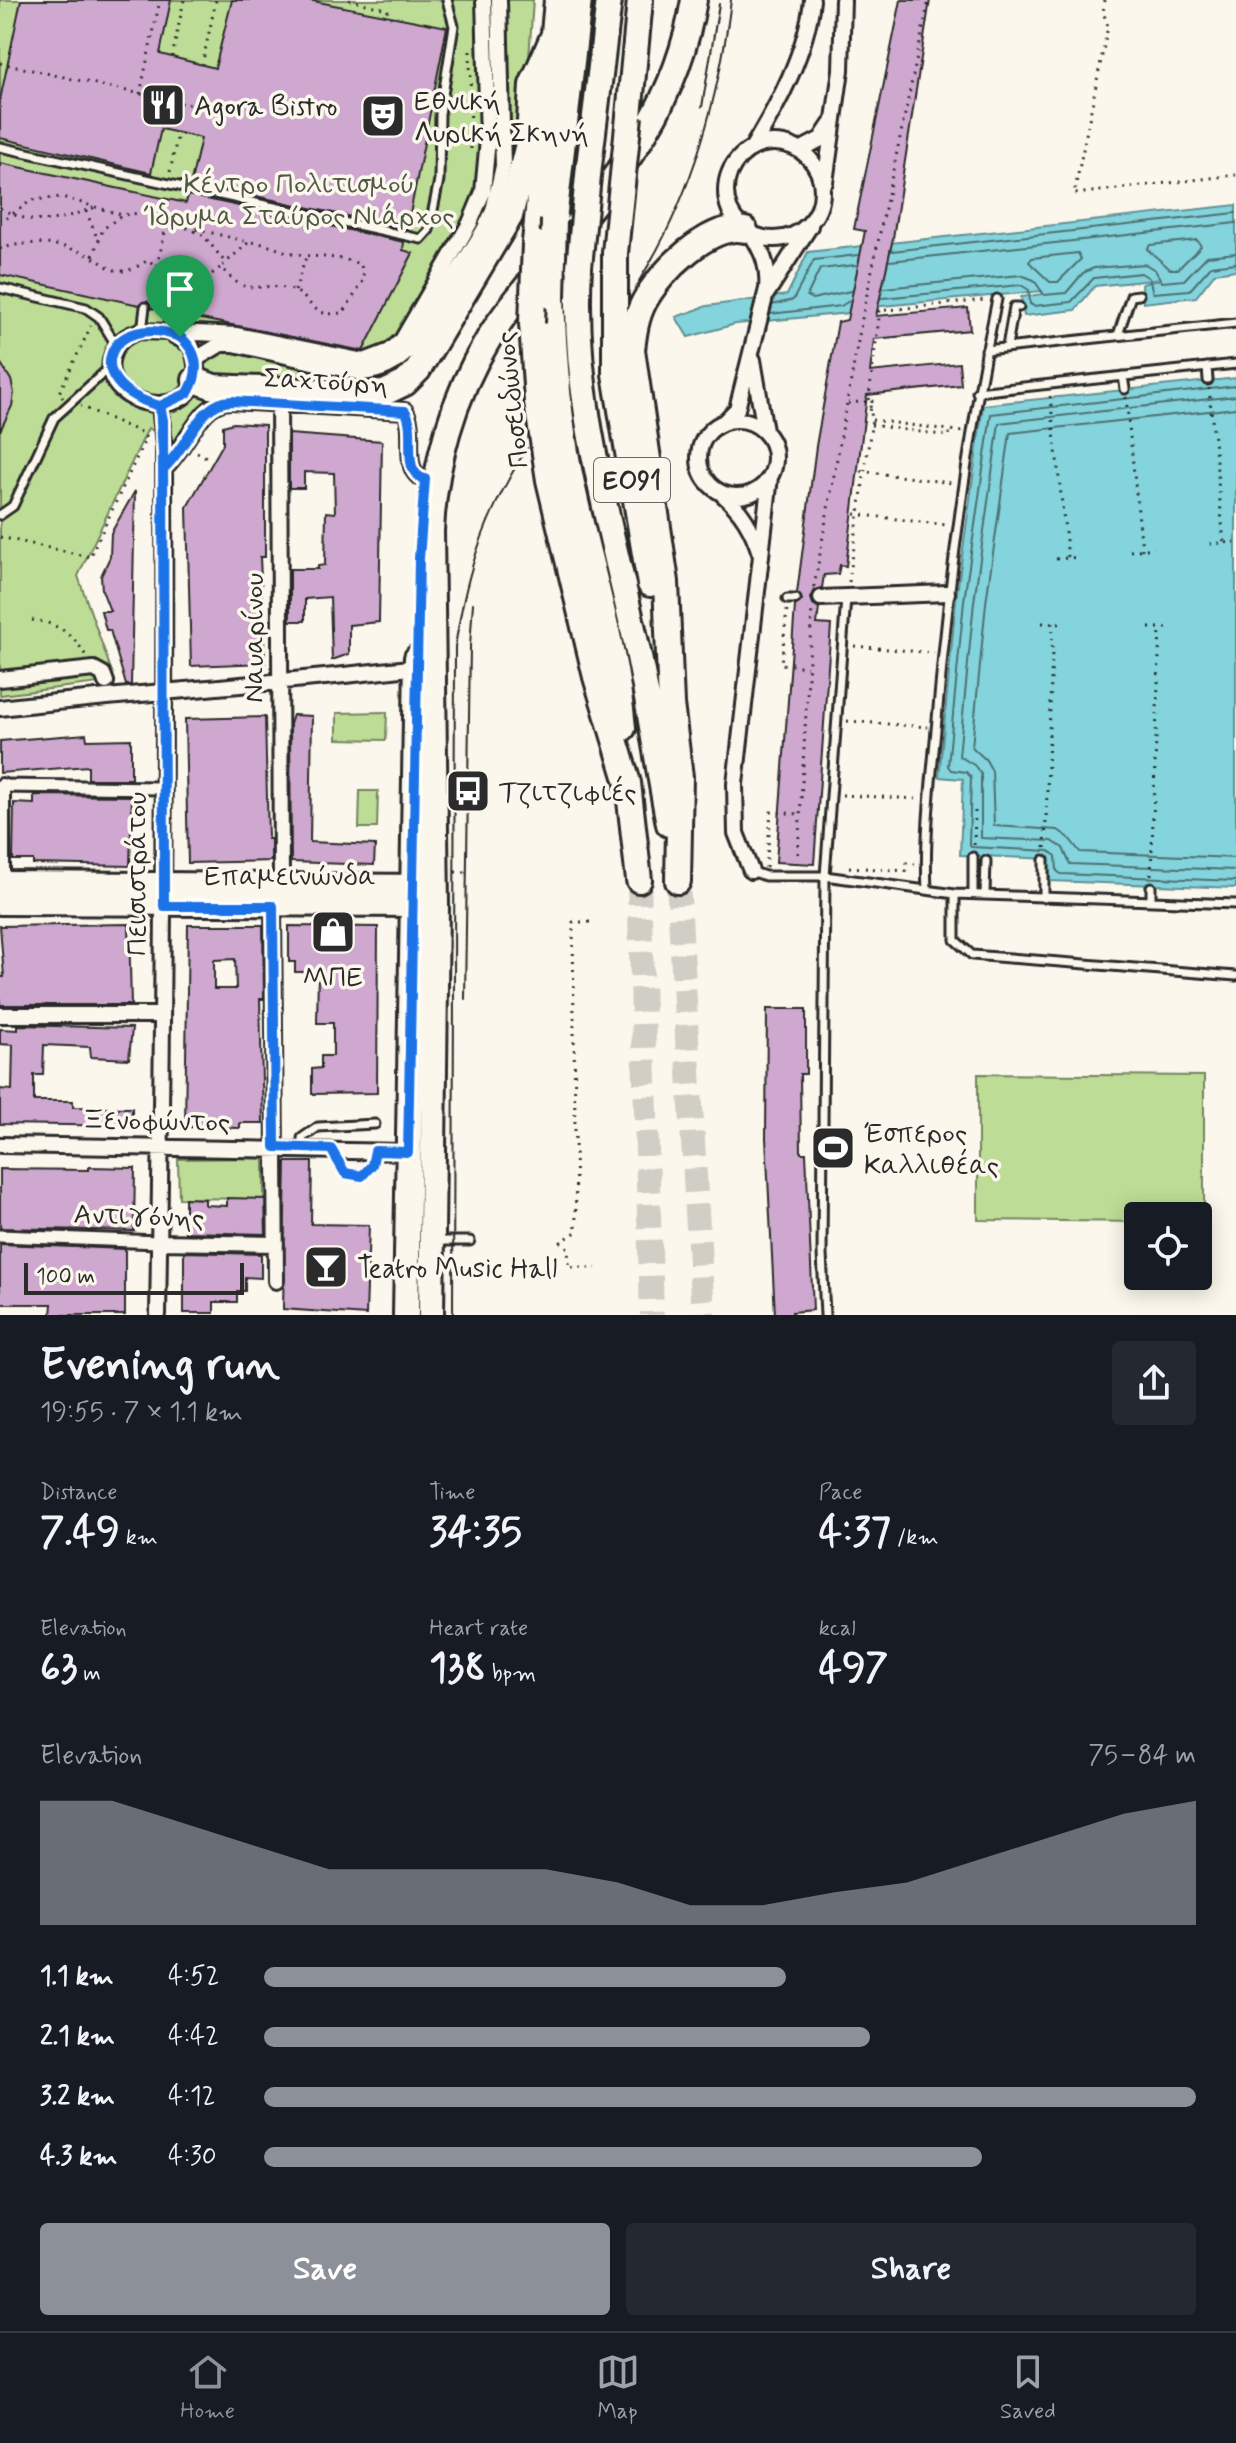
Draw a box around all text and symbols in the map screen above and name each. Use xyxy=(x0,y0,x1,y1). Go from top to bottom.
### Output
restaurant icon: Agora Bistro xyxy=(139,81,187,129)
place label: Εθνική Λυρική Σκηνή xyxy=(414,84,589,153)
place label: Agora Bistro xyxy=(194,89,338,126)
theatre icon: Εθνική Λυρική Σκηνή xyxy=(359,92,407,140)
park label: Κέντρο Πολιτισμού Ίδρυμα Σταύρος Νιάρχος xyxy=(143,167,455,236)
pin xyxy=(146,255,214,337)
icon: arrive xyxy=(158,267,202,311)
street label: Ποσειδώνος xyxy=(488,329,539,470)
street label: Σαχτούρη xyxy=(263,361,389,404)
road number: ΕΟ91 xyxy=(594,458,670,502)
street label: Ναυαρίνου xyxy=(237,573,274,703)
bus stop icon: Τζιτζιφιές xyxy=(444,767,492,815)
place label: Τζιτζιφιές xyxy=(499,775,636,812)
street label: Πεισιστράτου xyxy=(120,792,157,956)
street label: Επαμεινώνδα xyxy=(204,859,376,896)
shop icon: ΜΠΕ xyxy=(309,908,357,956)
place label: ΜΠΕ xyxy=(303,960,363,997)
street label: Ξενοφώντος xyxy=(81,1103,231,1142)
place label: Έσπερος Καλλιθέας xyxy=(864,1116,999,1185)
sports icon: Έσπερος Καλλιθέας xyxy=(809,1124,857,1172)
street label: Αντιγόνης xyxy=(73,1197,205,1238)
map controls xyxy=(1124,1202,1212,1290)
button: locate xyxy=(1124,1202,1212,1290)
bar icon: Teatro Music Hall xyxy=(302,1243,350,1291)
place label: Teatro Music Hall xyxy=(357,1251,557,1288)
scale bar xyxy=(24,1259,244,1295)
text: 100 m xyxy=(36,1263,95,1291)
text: Evening run xyxy=(40,1337,280,1395)
button: share xyxy=(1112,1341,1196,1425)
text: 19:55 · 7 × 1.1 km xyxy=(40,1396,243,1430)
text: Distance xyxy=(40,1479,117,1507)
text: Time xyxy=(429,1479,475,1507)
text: Pace xyxy=(819,1479,862,1507)
text: 7.49 xyxy=(40,1507,120,1559)
text: 34:35 xyxy=(429,1507,522,1559)
text: 4:37 xyxy=(819,1507,891,1559)
text: km xyxy=(120,1524,158,1552)
text: /km xyxy=(891,1524,938,1552)
text: Elevation xyxy=(40,1615,127,1643)
text: Heart rate xyxy=(429,1615,528,1643)
text: kcal xyxy=(819,1615,856,1643)
text: 63 xyxy=(40,1643,77,1695)
text: 138 xyxy=(429,1643,486,1695)
text: 497 xyxy=(819,1643,888,1695)
text: m xyxy=(77,1660,101,1688)
text: bpm xyxy=(486,1660,536,1688)
text: Elevation xyxy=(40,1739,142,1773)
text: 75–84 m xyxy=(1088,1739,1196,1773)
text: 1.1 km xyxy=(40,1960,114,1994)
text: 4:52 xyxy=(168,1960,219,1994)
text: 2.1 km xyxy=(40,2020,115,2054)
text: 4:42 xyxy=(168,2020,219,2054)
text: 3.2 km xyxy=(40,2080,115,2114)
text: 4:12 xyxy=(168,2080,215,2114)
text: 4.3 km xyxy=(40,2140,117,2174)
text: 4:30 xyxy=(168,2140,217,2174)
button: Save xyxy=(40,2223,610,2315)
button: Share xyxy=(626,2223,1196,2315)
tab: Home xyxy=(180,2350,235,2426)
tab: Map xyxy=(596,2350,640,2426)
tab: Saved xyxy=(1000,2350,1056,2426)

